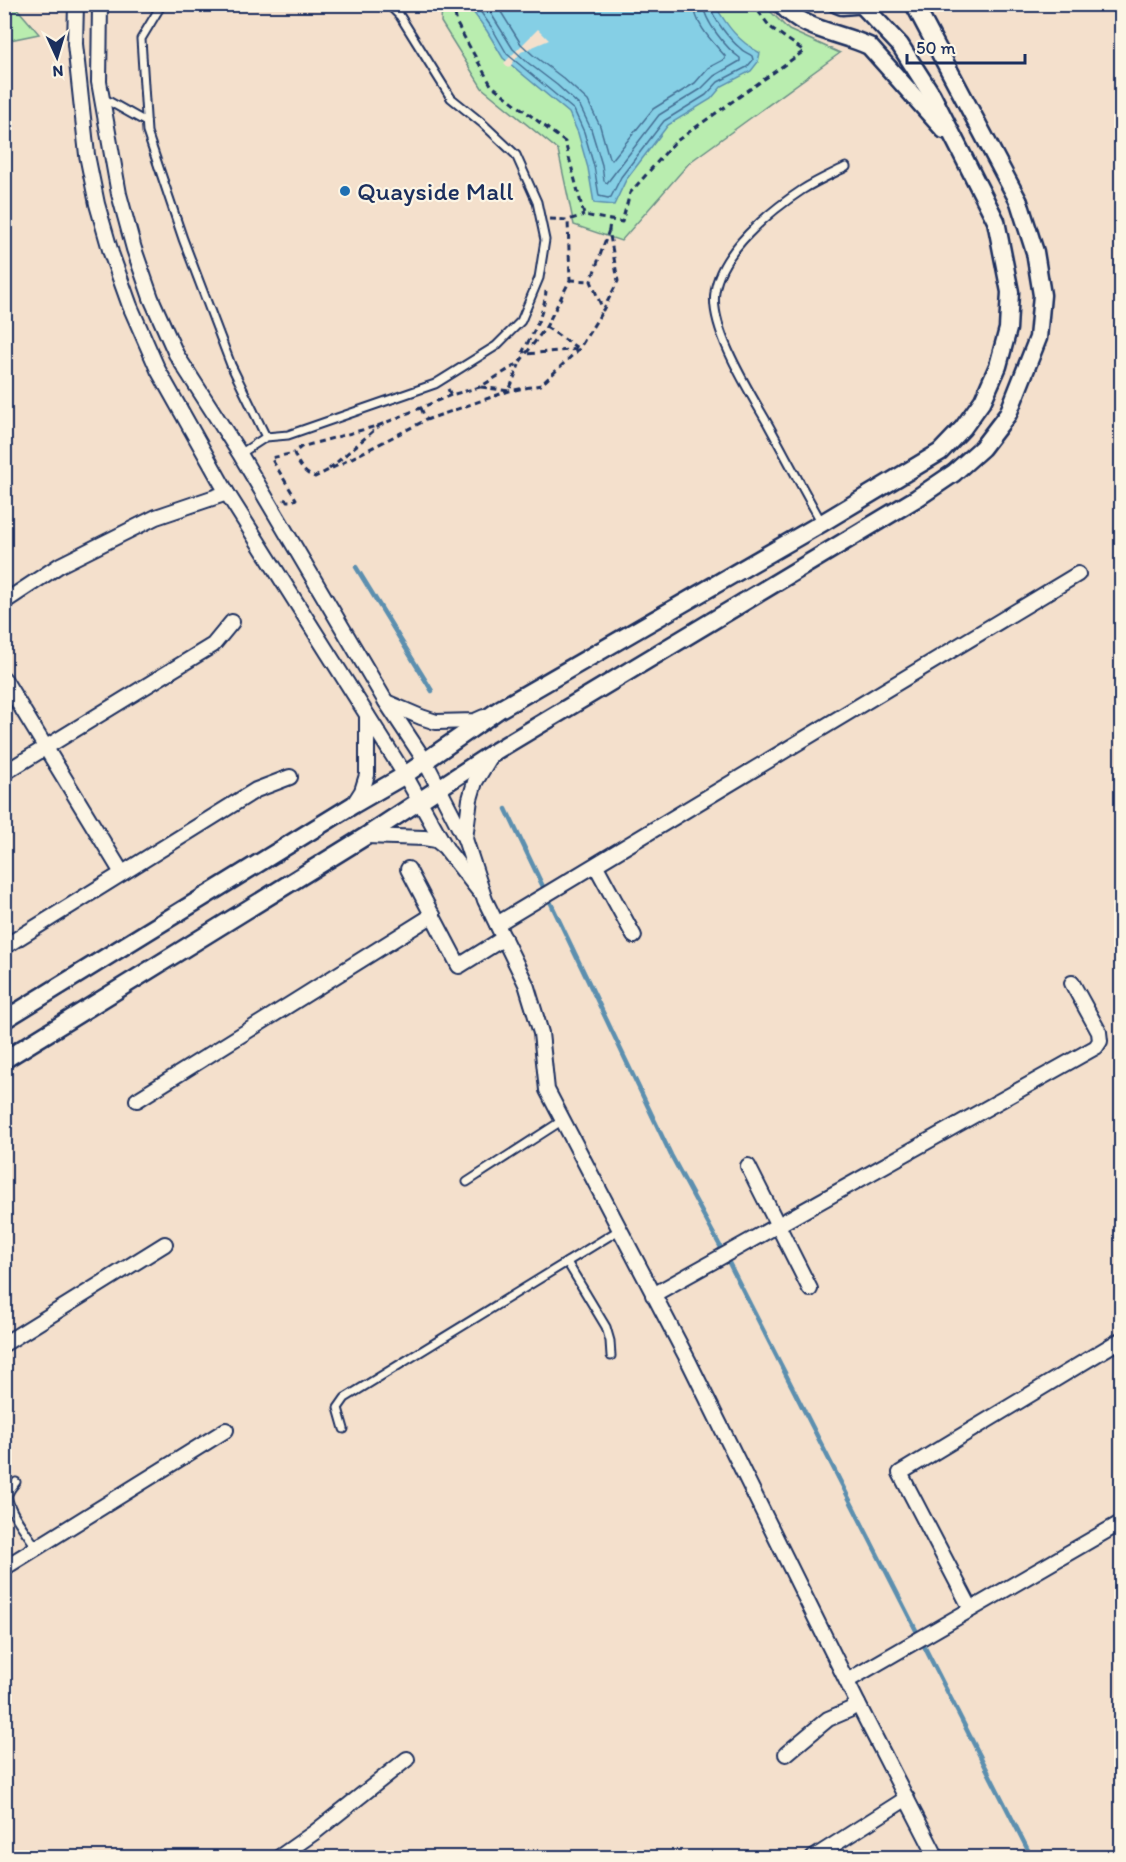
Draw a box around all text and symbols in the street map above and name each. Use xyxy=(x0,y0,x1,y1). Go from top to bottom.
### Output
north arrow xyxy=(27,27,87,87)
scale bar xyxy=(907,27,1026,65)
text: 50 m xyxy=(916,37,956,59)
text: N xyxy=(52,62,64,81)
place label: Quayside Mall xyxy=(357,175,514,207)
marker: Quayside Mall xyxy=(338,184,352,198)

